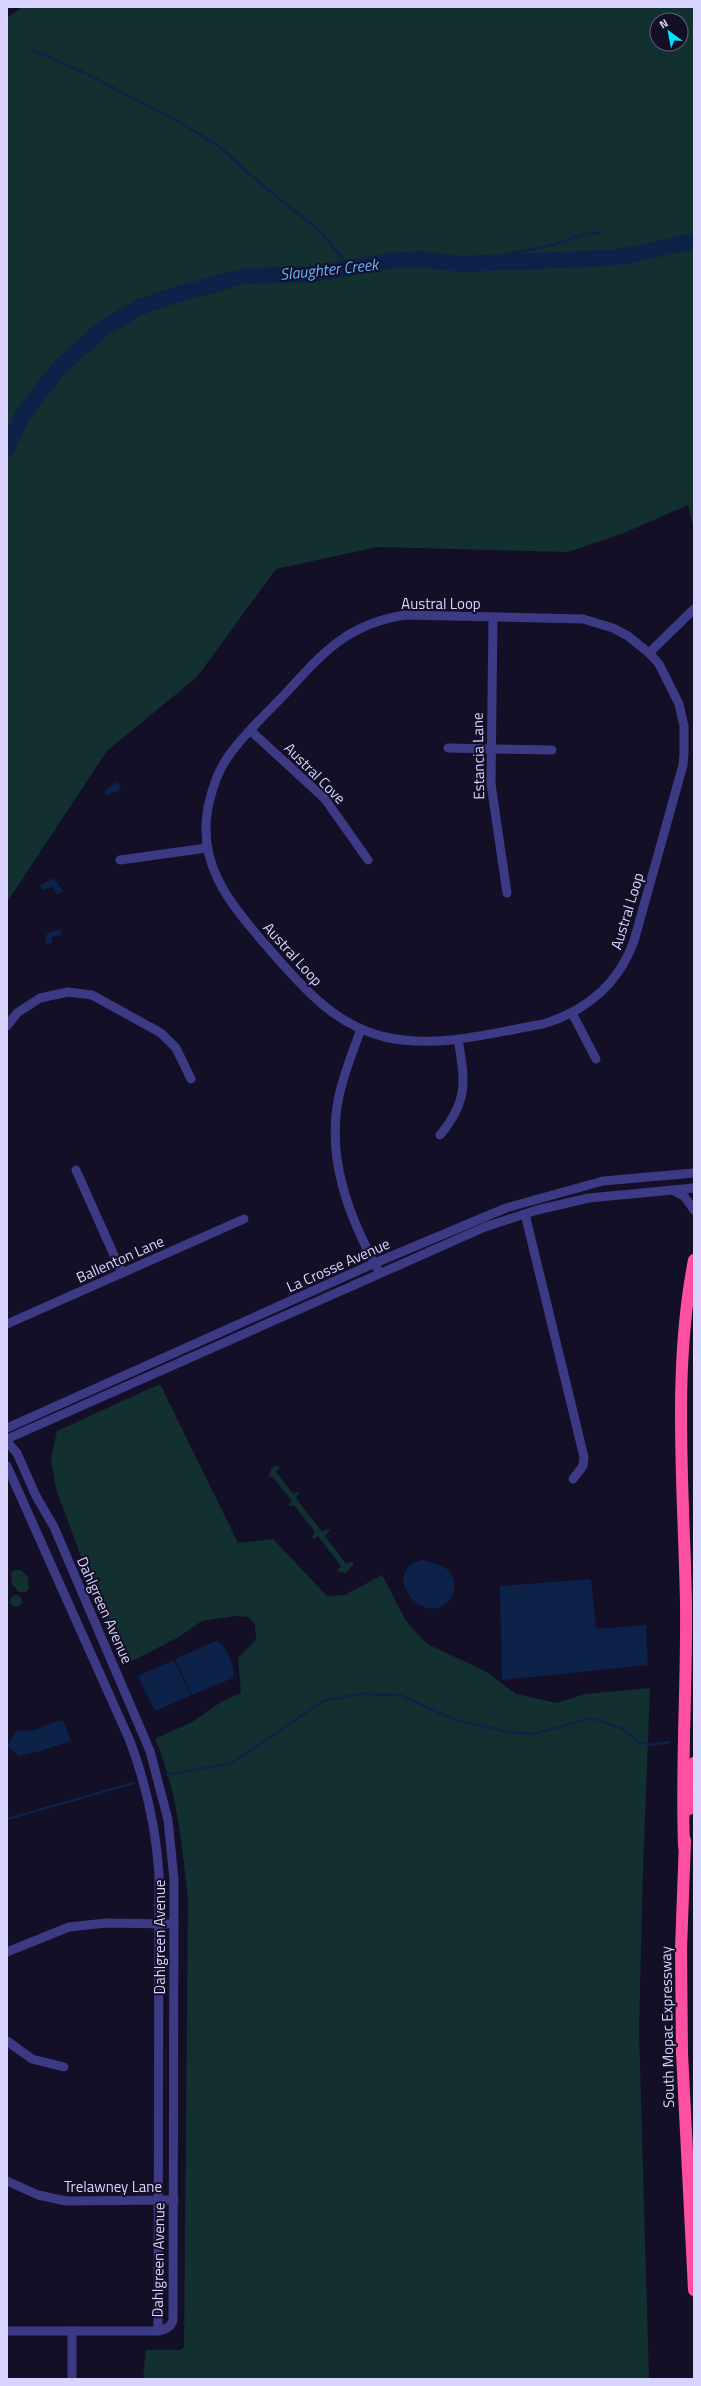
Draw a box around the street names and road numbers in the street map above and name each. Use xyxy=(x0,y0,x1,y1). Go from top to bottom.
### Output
street label: Austral Loop xyxy=(401,592,481,615)
street label: Estancia Lane xyxy=(466,712,490,800)
street label: Austral Cove xyxy=(279,737,351,809)
street label: Austral Loop xyxy=(604,870,650,952)
street label: Austral Loop xyxy=(258,917,328,991)
street label: Ballenton Lane xyxy=(72,1229,168,1289)
street label: La Crosse Avenue xyxy=(283,1232,393,1298)
street label: Dahlgreen Avenue xyxy=(71,1553,139,1667)
street label: Dahlgreen Avenue xyxy=(148,1880,171,1994)
street label: South Mopac Expressway xyxy=(654,1946,680,2108)
street label: Trelawney Lane xyxy=(64,2175,162,2198)
street label: Dahlgreen Avenue xyxy=(145,2202,171,2318)

